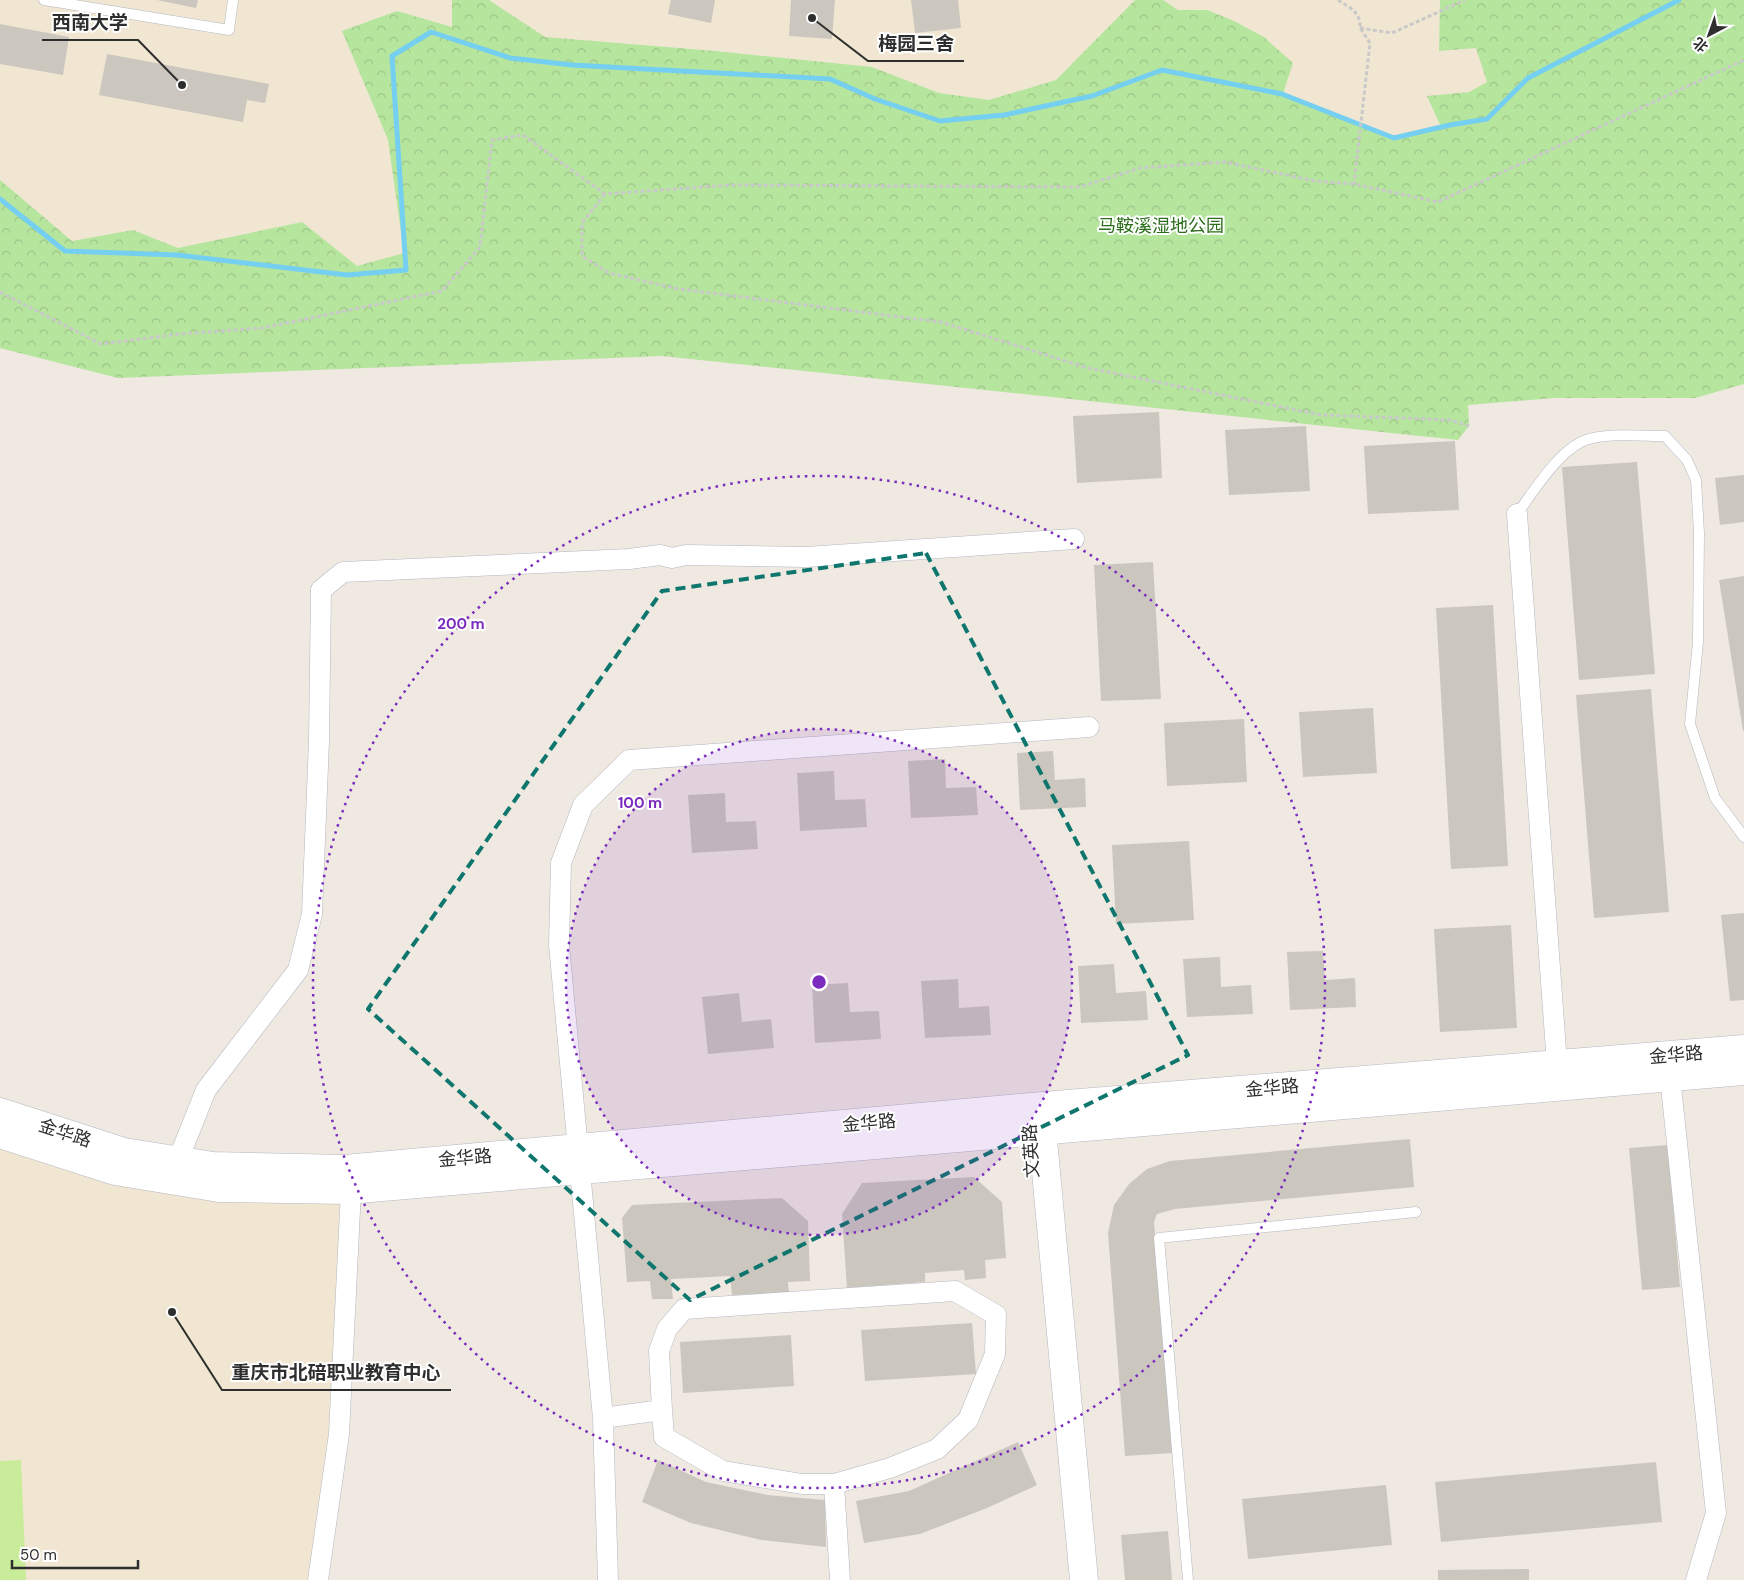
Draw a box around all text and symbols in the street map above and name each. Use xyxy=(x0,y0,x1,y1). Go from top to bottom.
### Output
callout: 西南大学 xyxy=(42,6,138,40)
text: 西南大学 xyxy=(52,10,128,35)
north arrow xyxy=(1684,10,1734,60)
callout: 梅园三舍 xyxy=(868,27,964,61)
text: 梅园三舍 xyxy=(878,31,954,56)
text: 北 xyxy=(1689,33,1712,56)
park label: 马鞍溪湿地公园 xyxy=(1098,214,1224,238)
text: 200 m xyxy=(437,614,485,634)
text: 100 m xyxy=(618,793,662,813)
centre of rings xyxy=(810,973,828,991)
street label: 金华路 xyxy=(1648,1041,1704,1069)
street label: 金华路 xyxy=(1244,1074,1300,1102)
street label: 金华路 xyxy=(841,1109,897,1137)
street label: 金华路 xyxy=(36,1113,94,1153)
street label: 文英路 xyxy=(1018,1123,1044,1179)
street label: 金华路 xyxy=(437,1144,493,1172)
callout: 重庆市北碚职业教育中心 xyxy=(222,1356,451,1390)
text: 重庆市北碚职业教育中心 xyxy=(231,1360,441,1385)
scale bar xyxy=(12,1538,139,1570)
text: 50 m xyxy=(20,1545,57,1565)

